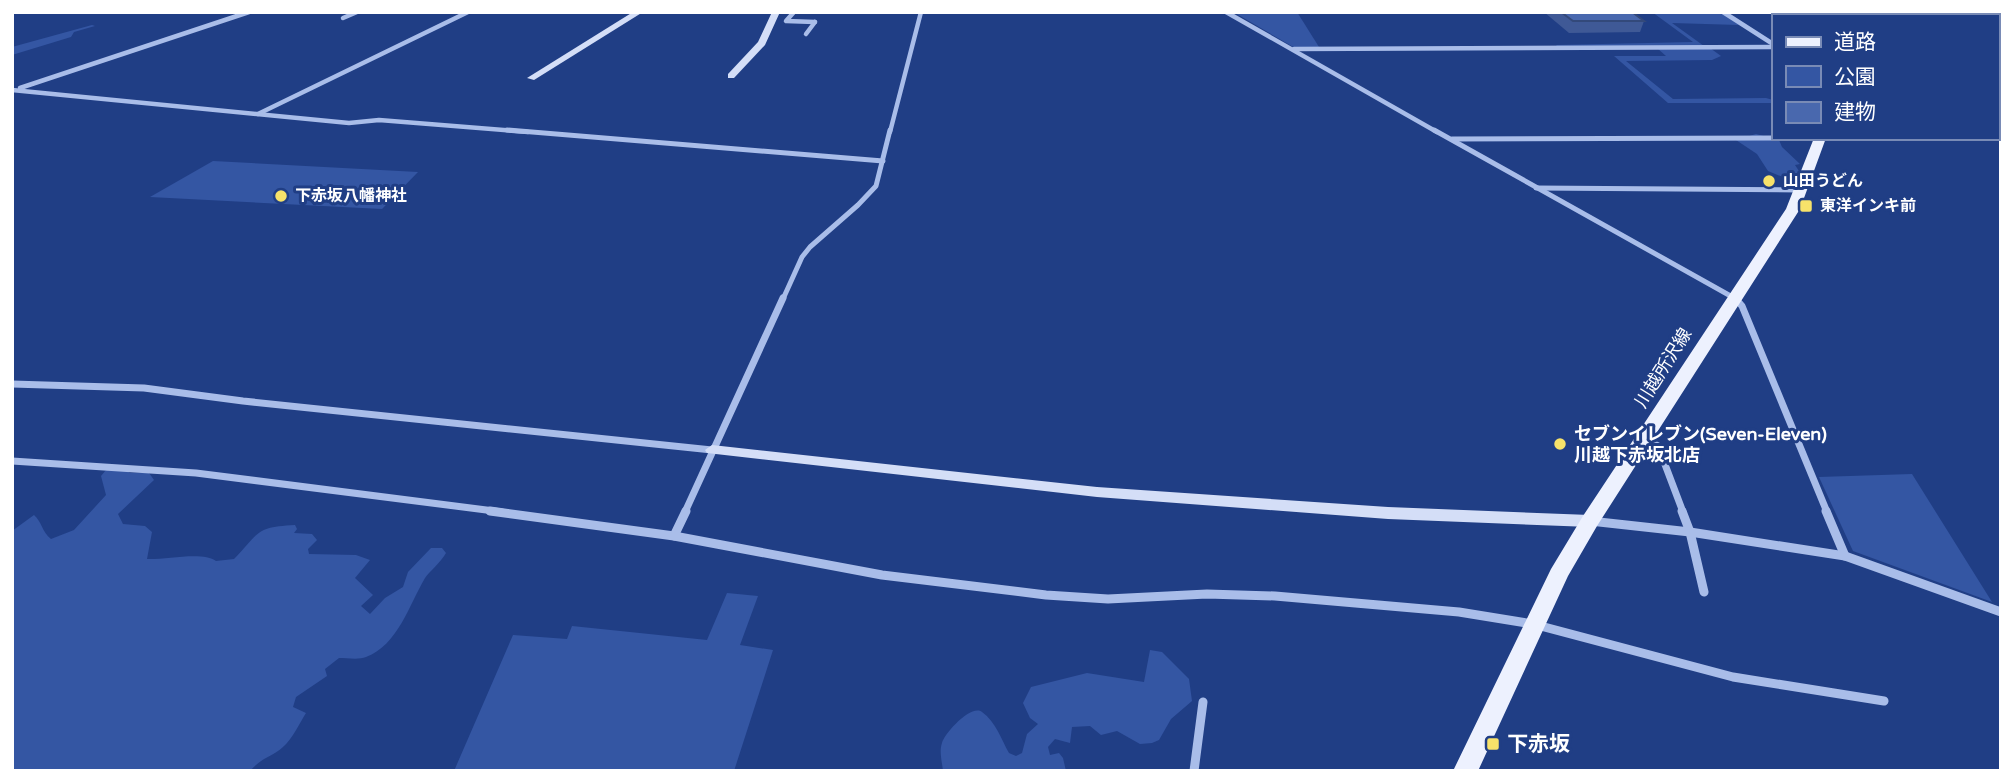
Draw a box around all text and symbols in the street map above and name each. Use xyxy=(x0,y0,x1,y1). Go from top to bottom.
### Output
legend xyxy=(1772,14,1999,140)
text: 道路 xyxy=(1834,30,1876,55)
text: 公園 xyxy=(1834,65,1876,90)
text: 建物 xyxy=(1834,100,1876,125)
place label: 山田うどん xyxy=(1783,171,1863,191)
marker: 山田うどん xyxy=(1761,173,1777,189)
place label: 下赤坂八幡神社 xyxy=(295,186,407,206)
marker: 下赤坂八幡神社 xyxy=(273,188,289,204)
place label: 東洋インキ前 xyxy=(1820,196,1916,216)
marker: 東洋インキ前 xyxy=(1798,198,1814,214)
street label: 川越所沢線 xyxy=(1630,324,1696,412)
place label: セブンイレブン(Seven-Eleven) 川越下赤坂北店 xyxy=(1574,423,1827,466)
marker: セブンイレブン(Seven-Eleven) 川越下赤坂北店 xyxy=(1552,436,1568,452)
place label: 下赤坂 xyxy=(1507,732,1570,757)
marker: 下赤坂 xyxy=(1485,736,1501,752)

